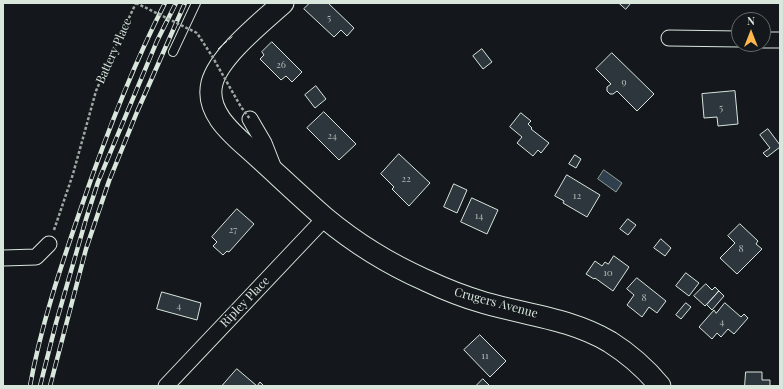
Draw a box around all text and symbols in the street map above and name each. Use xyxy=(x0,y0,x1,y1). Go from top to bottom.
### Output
house number: 5 xyxy=(327,12,331,24)
north arrow xyxy=(731,12,771,52)
text: N xyxy=(747,13,755,28)
street label: Battery Place xyxy=(93,16,135,86)
house number: 26 xyxy=(276,59,286,71)
house number: 9 xyxy=(621,76,627,88)
house number: 5 xyxy=(719,102,723,114)
house number: 24 xyxy=(327,130,337,142)
house number: 22 xyxy=(401,173,411,185)
house number: 12 xyxy=(573,190,581,202)
house number: 14 xyxy=(475,210,483,222)
house number: 27 xyxy=(229,224,237,236)
house number: 8 xyxy=(738,243,744,255)
house number: 10 xyxy=(603,267,613,279)
street label: Ripley Place xyxy=(217,274,273,330)
street label: Crugers Avenue xyxy=(453,285,539,321)
house number: 8 xyxy=(641,292,647,304)
house number: 4 xyxy=(177,300,181,312)
house number: 4 xyxy=(720,316,724,328)
house number: 11 xyxy=(481,350,489,362)

